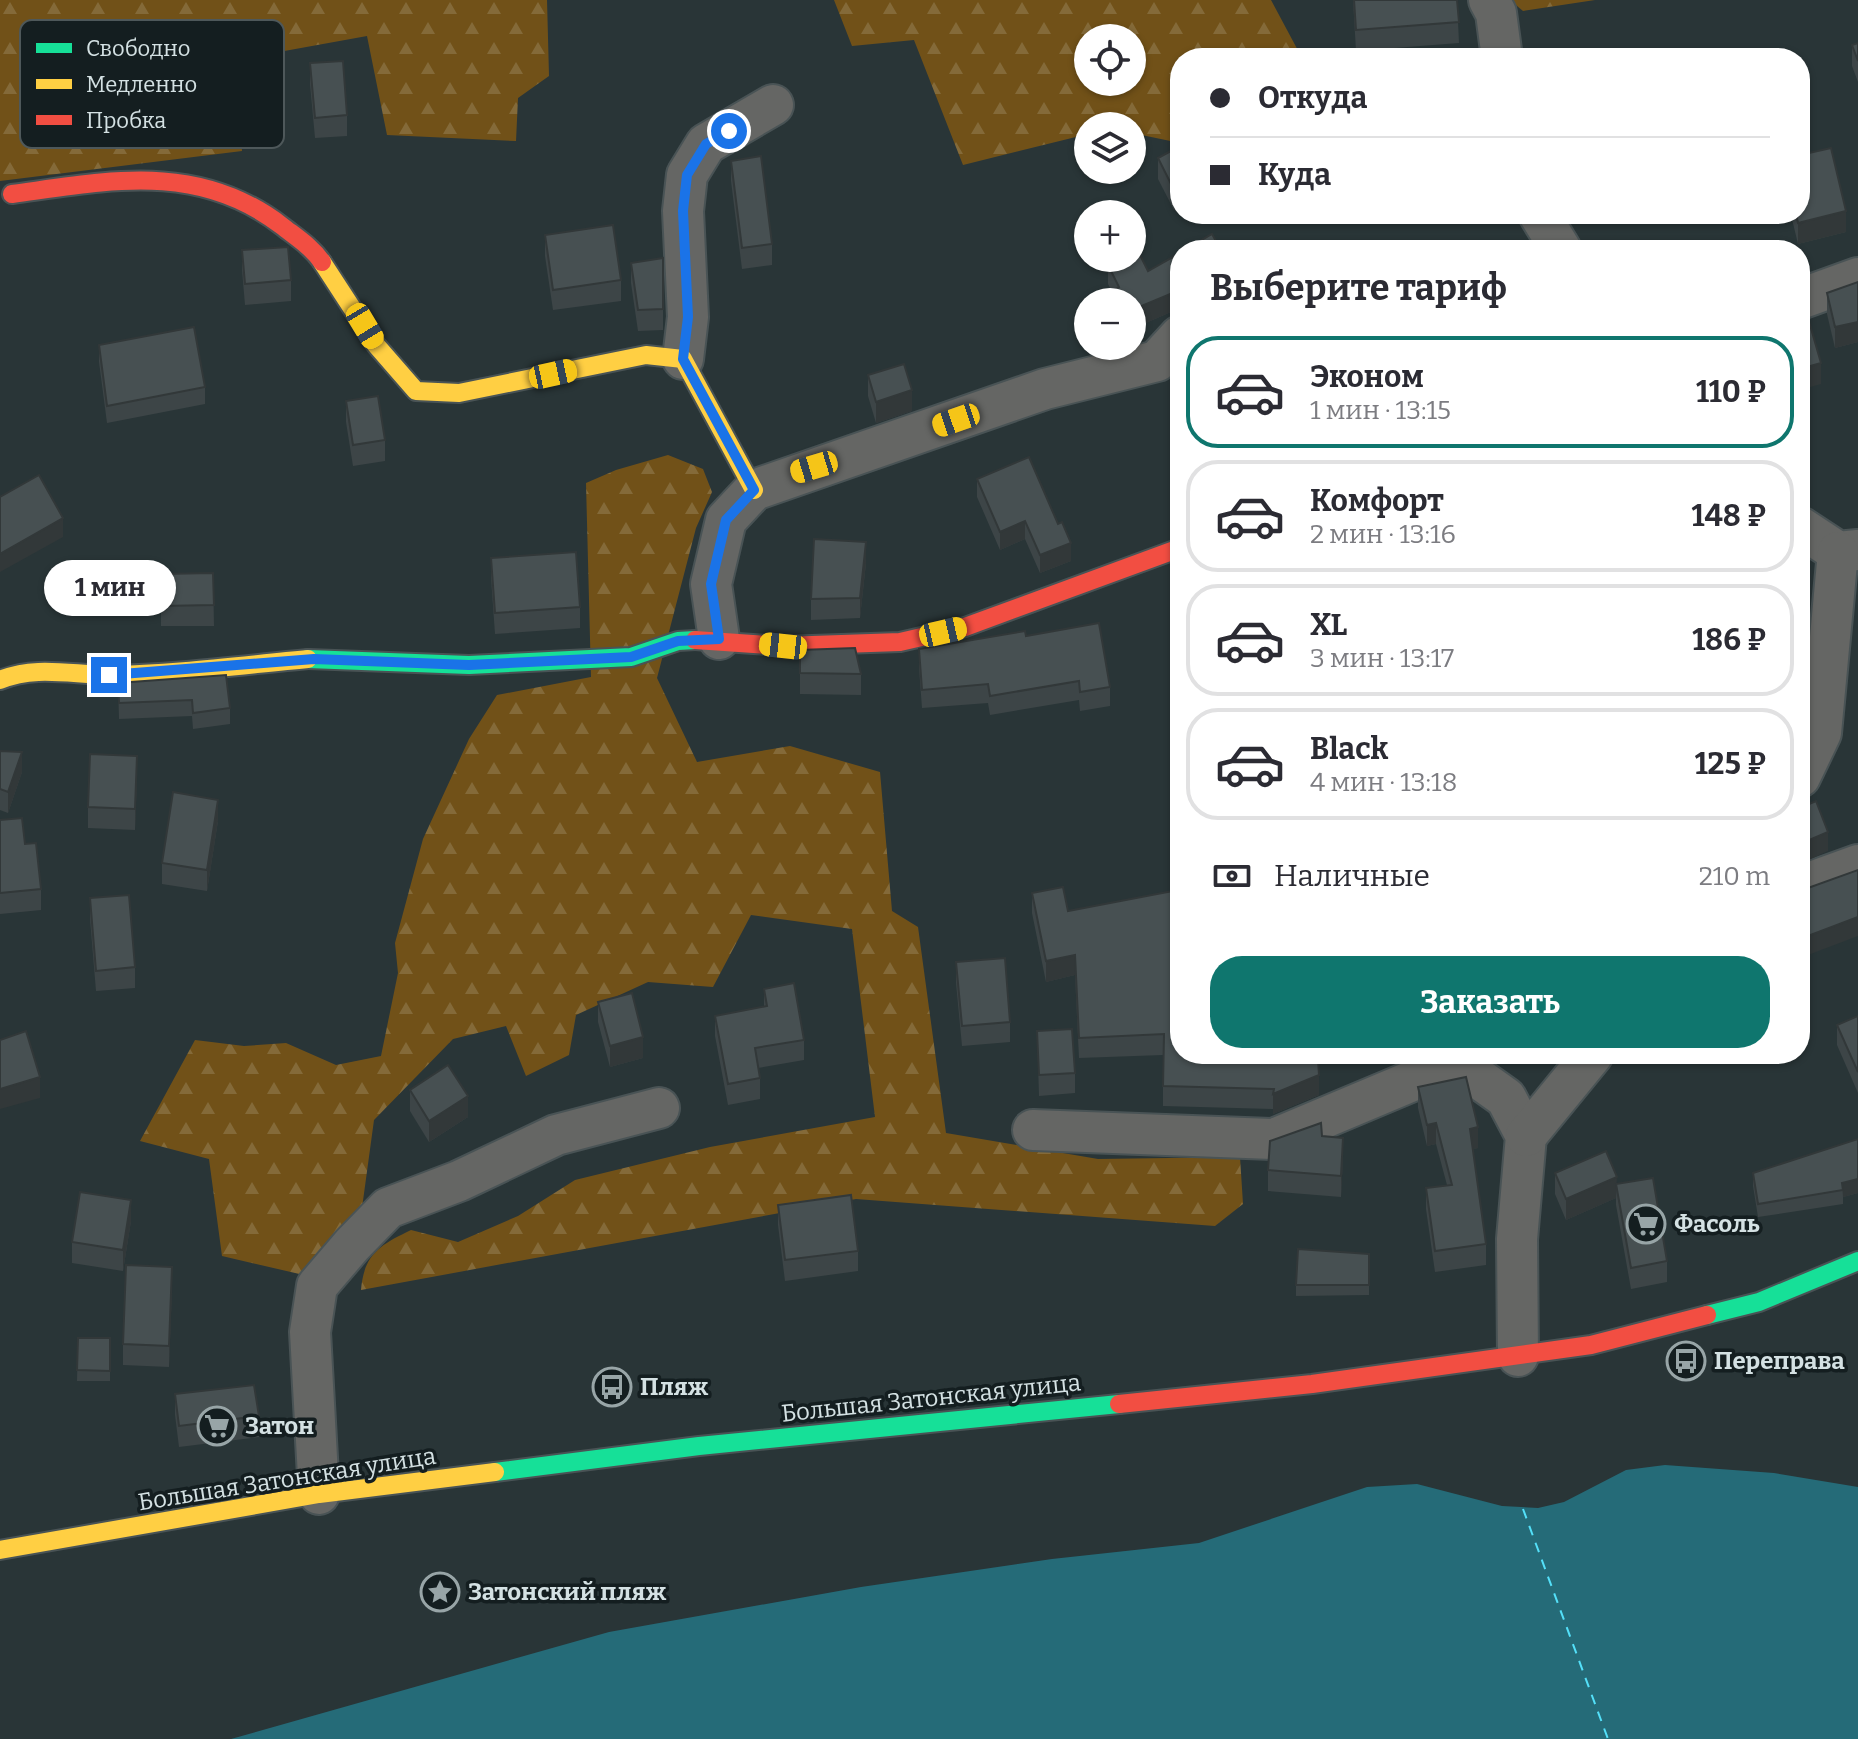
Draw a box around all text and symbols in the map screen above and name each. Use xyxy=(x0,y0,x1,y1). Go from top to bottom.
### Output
legend xyxy=(20,20,284,148)
map controls xyxy=(1074,24,1146,360)
button: locate xyxy=(1074,24,1146,96)
text: Свободно xyxy=(86,35,190,62)
text: Медленно xyxy=(86,71,197,98)
text: Откуда xyxy=(1258,80,1367,116)
text: Пробка xyxy=(86,107,166,134)
button: layers xyxy=(1074,112,1146,184)
route start xyxy=(711,113,747,149)
text: Куда xyxy=(1258,157,1331,193)
button: + xyxy=(1074,200,1146,272)
text: Выберите тариф xyxy=(1210,266,1507,310)
button: − xyxy=(1074,288,1146,360)
car xyxy=(342,299,388,353)
icon: car xyxy=(1214,356,1286,428)
car xyxy=(527,357,579,391)
text: Эконом xyxy=(1310,359,1424,395)
text: 110 ₽ xyxy=(1696,374,1766,410)
text: 1 мин · 13:15 xyxy=(1310,395,1451,426)
car xyxy=(929,401,983,439)
car xyxy=(788,449,840,485)
icon: car xyxy=(1214,480,1286,552)
text: Комфорт xyxy=(1310,483,1444,519)
text: 148 ₽ xyxy=(1692,498,1766,534)
text: 2 мин · 13:16 xyxy=(1310,519,1456,550)
callout: 1 мин xyxy=(43,559,175,615)
text: 1 мин xyxy=(75,572,145,603)
icon: car xyxy=(1214,604,1286,676)
text: XL xyxy=(1310,607,1347,643)
car xyxy=(917,615,969,649)
text: 186 ₽ xyxy=(1692,622,1766,658)
car xyxy=(758,632,808,660)
text: 3 мин · 13:17 xyxy=(1310,643,1454,674)
route end xyxy=(91,657,127,693)
icon: car xyxy=(1214,728,1286,800)
text: Black xyxy=(1310,731,1388,767)
text: 125 ₽ xyxy=(1695,746,1766,782)
text: 4 мин · 13:18 xyxy=(1310,767,1457,798)
icon: cash xyxy=(1210,854,1254,898)
text: Наличные xyxy=(1274,858,1430,894)
text: 210 m xyxy=(1699,861,1770,892)
button: Заказать xyxy=(1210,956,1770,1048)
supermarket icon: Фасоль xyxy=(1625,1203,1667,1245)
place label: Фасоль xyxy=(1674,1210,1760,1238)
bus stop icon: Переправа xyxy=(1665,1340,1707,1382)
place label: Переправа xyxy=(1714,1347,1845,1375)
bus stop icon: Пляж xyxy=(591,1366,633,1408)
street label: Большая Затонская улица xyxy=(780,1368,1082,1428)
place label: Пляж xyxy=(640,1373,709,1401)
supermarket icon: Затон xyxy=(196,1405,238,1447)
place label: Затон xyxy=(245,1412,314,1440)
street label: Большая Затонская улица xyxy=(136,1442,438,1516)
place icon: Затонский пляж xyxy=(419,1571,461,1613)
place label: Затонский пляж xyxy=(468,1578,666,1606)

